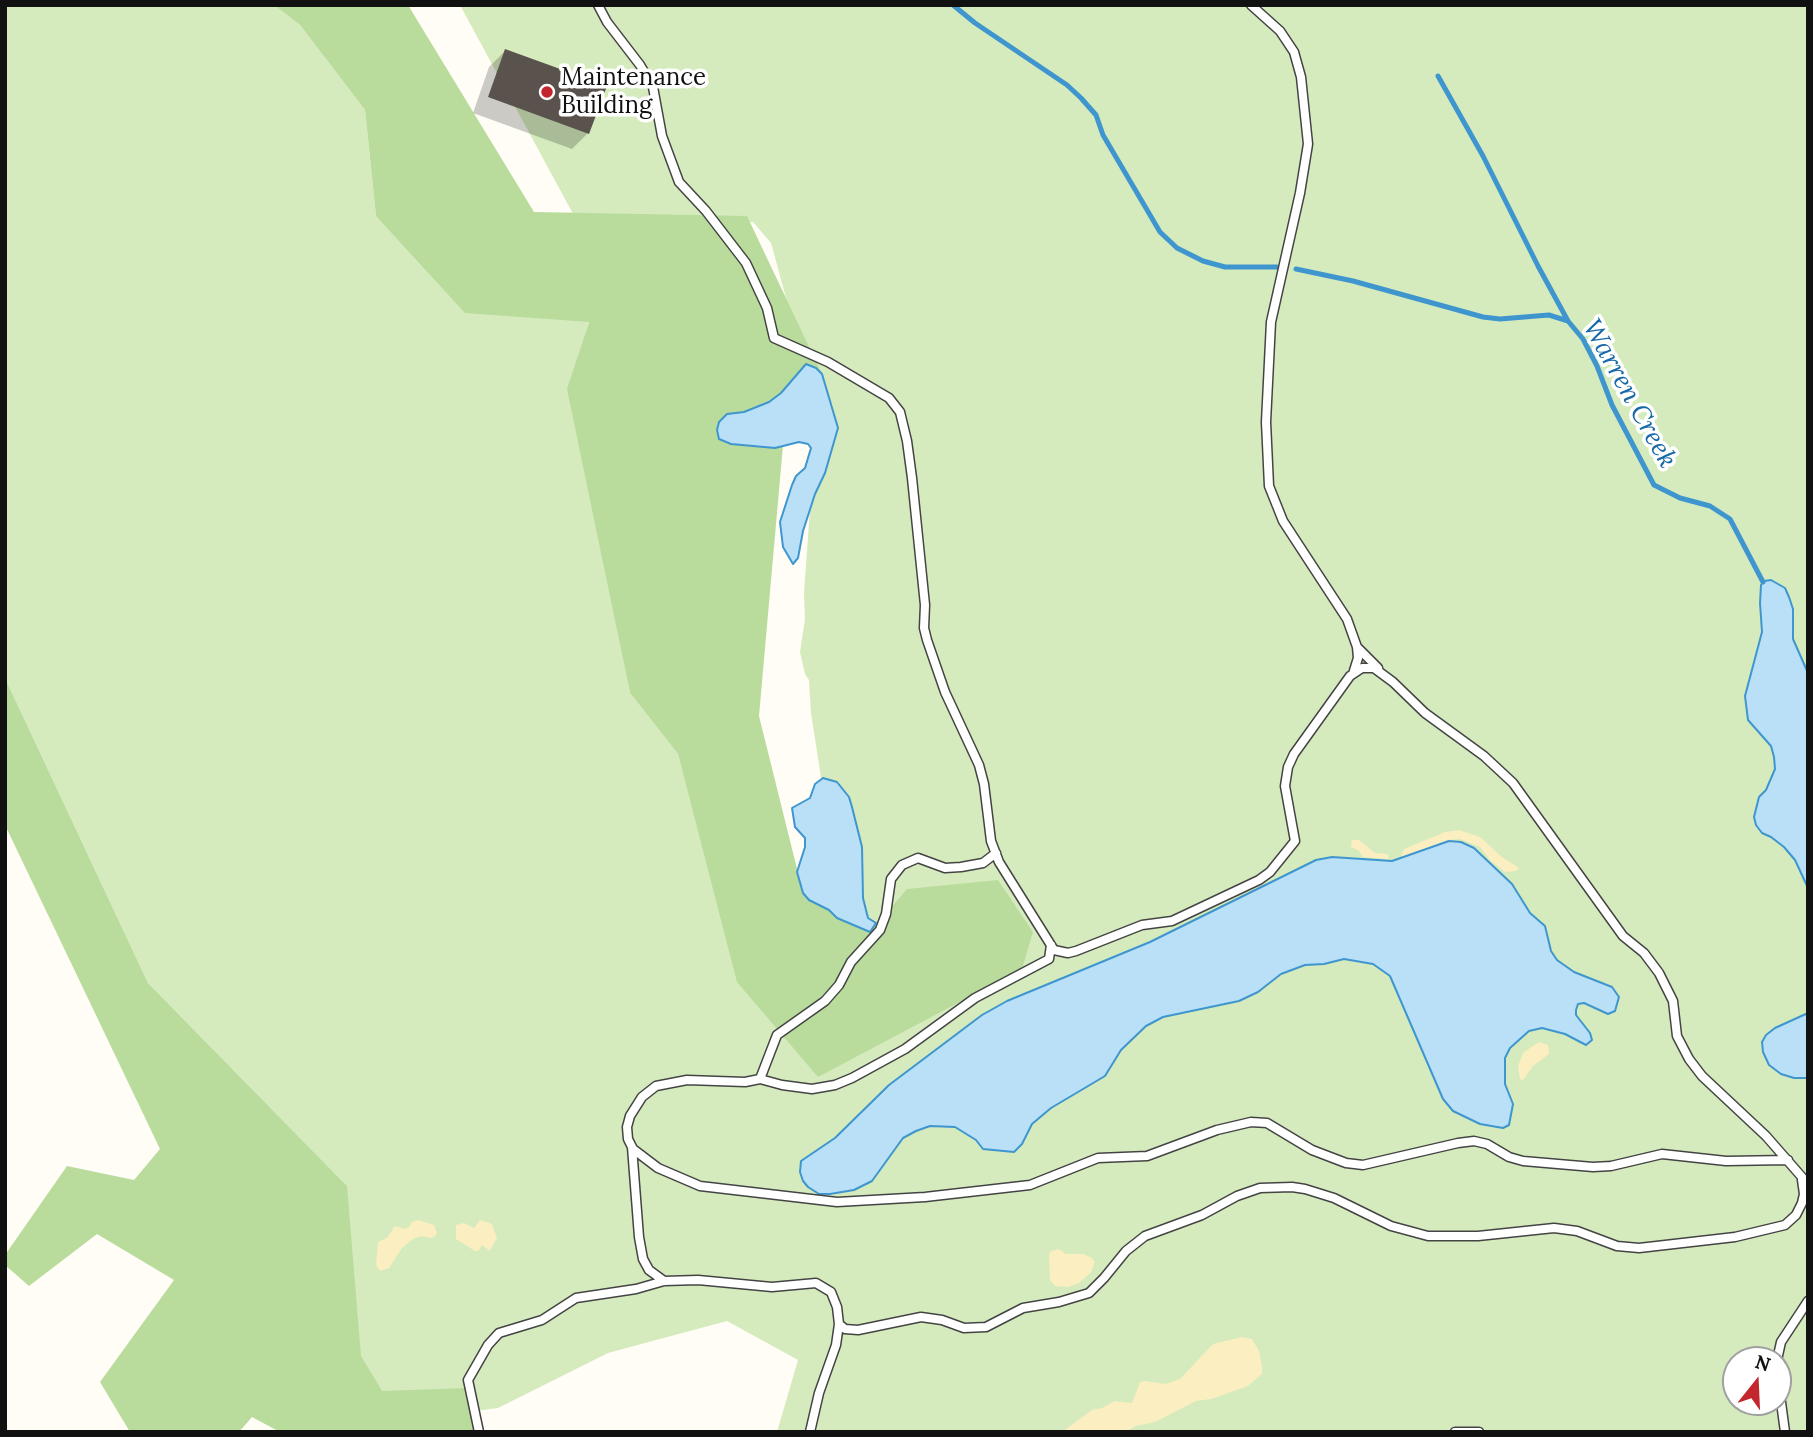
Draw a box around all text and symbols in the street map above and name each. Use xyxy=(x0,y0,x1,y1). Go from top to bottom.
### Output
place label: Maintenance Building xyxy=(561,64,706,120)
marker: Maintenance Building xyxy=(539,84,555,100)
water label: Warren Creek xyxy=(1575,314,1683,474)
north arrow xyxy=(1722,1346,1792,1416)
text: N xyxy=(1752,1349,1774,1377)

